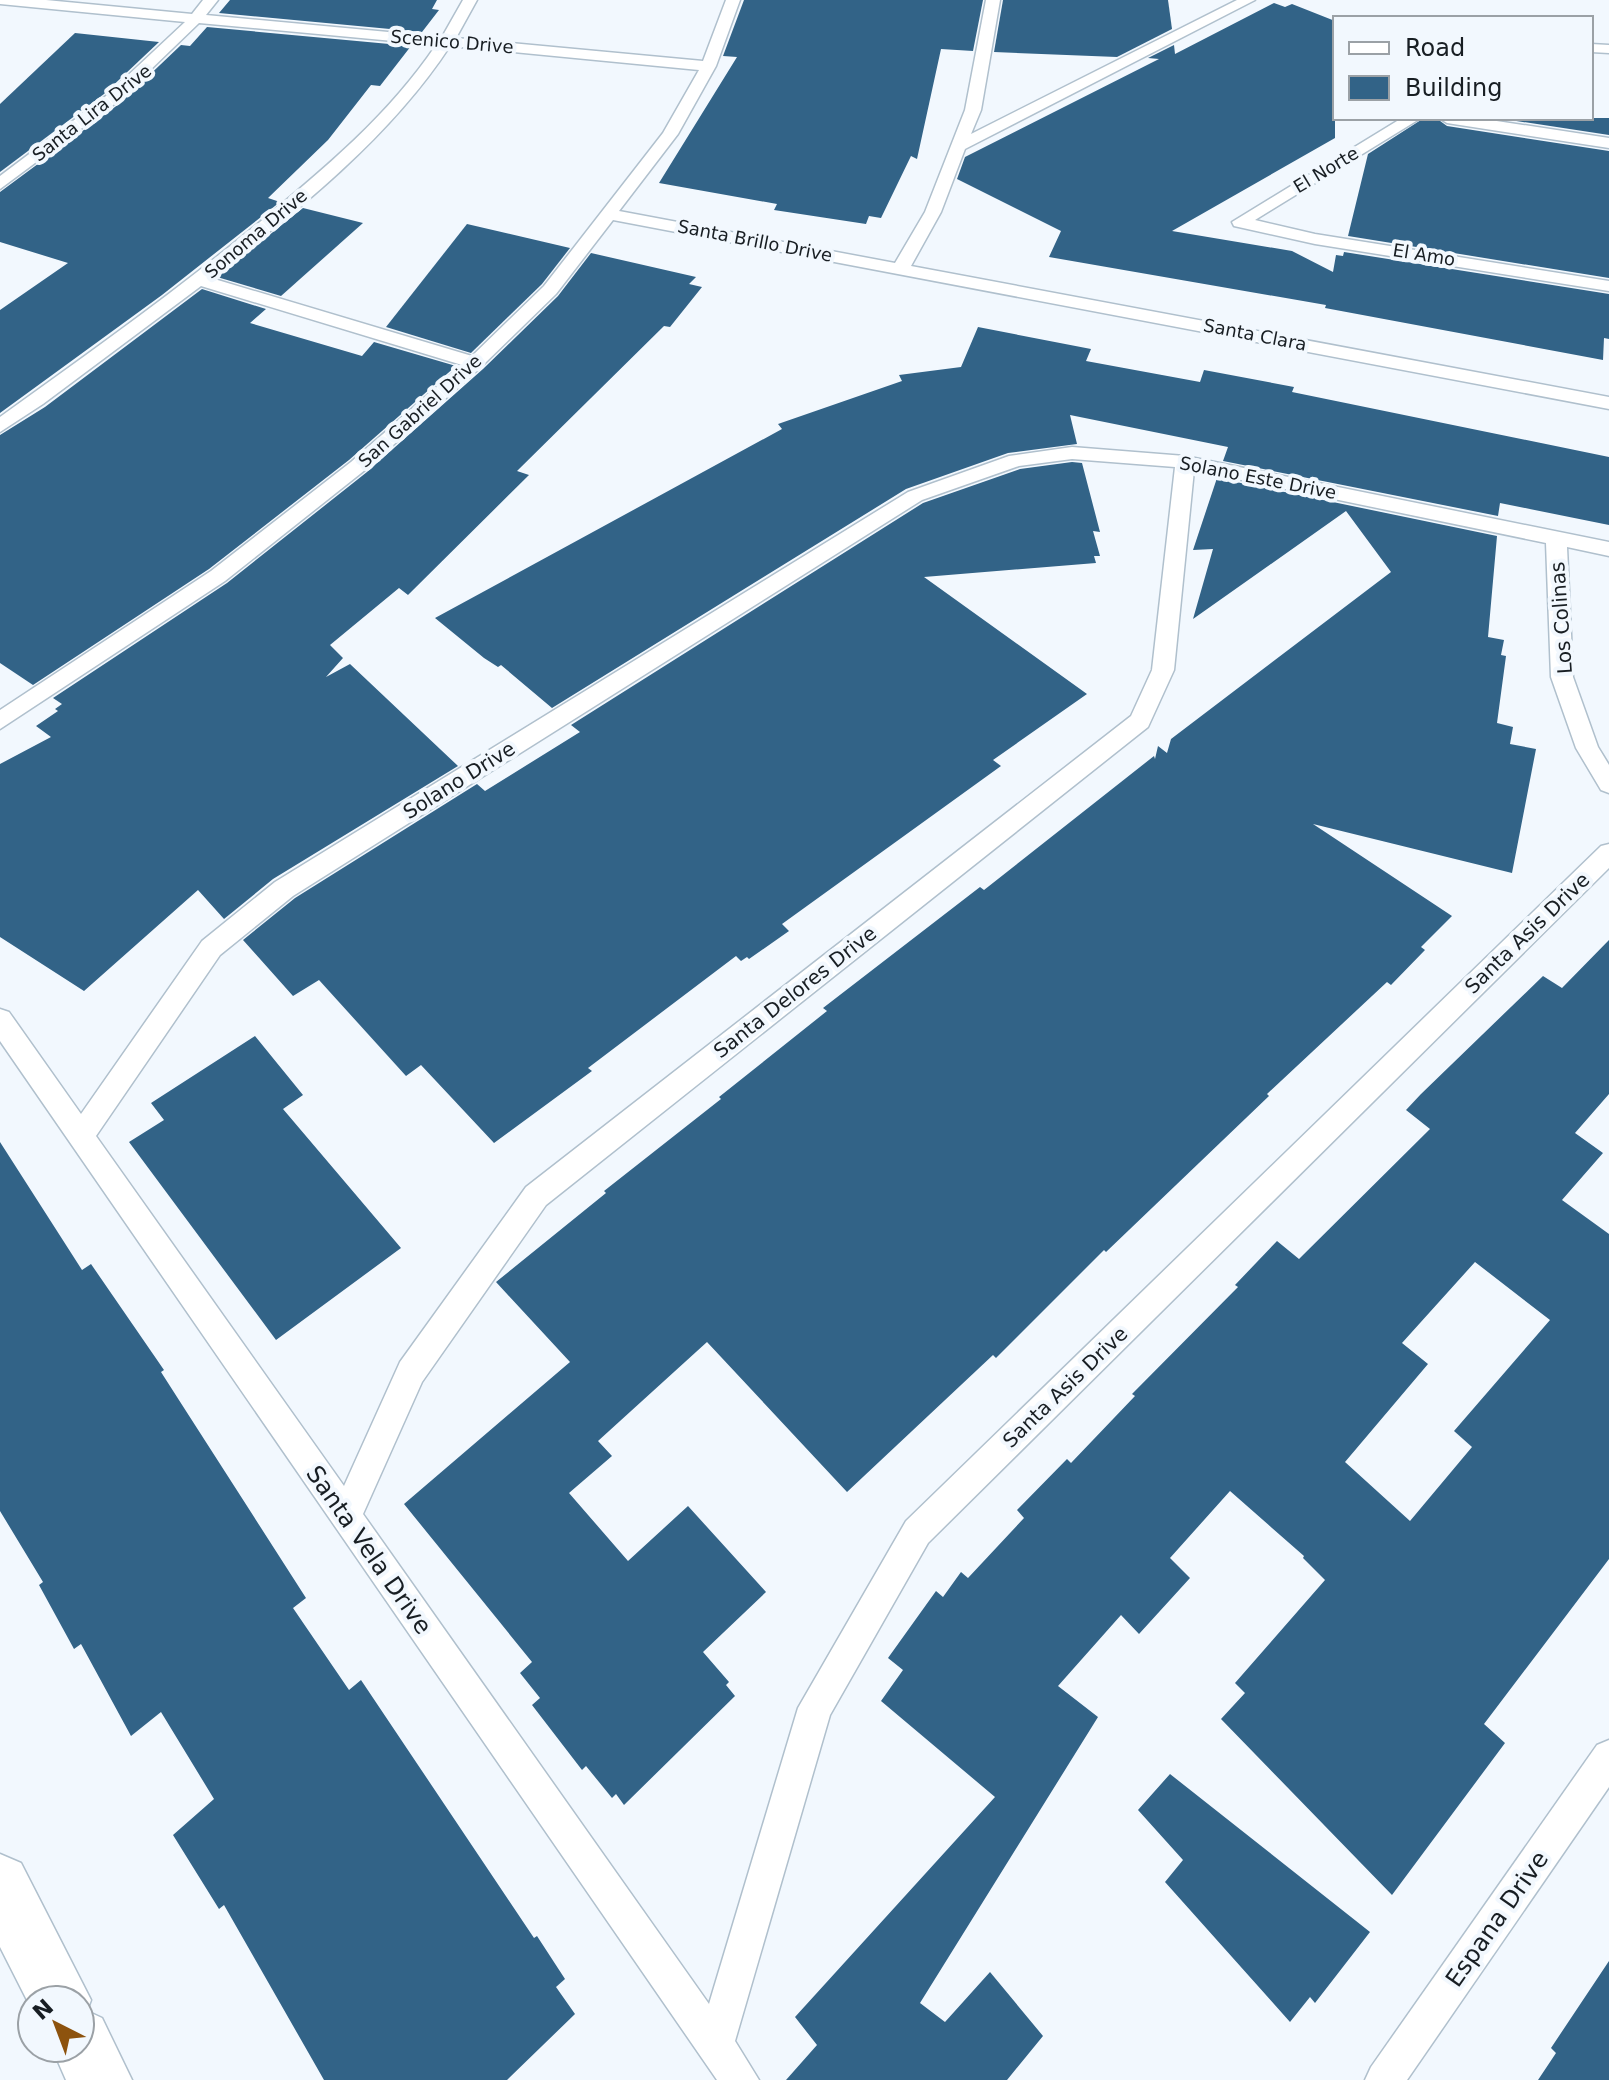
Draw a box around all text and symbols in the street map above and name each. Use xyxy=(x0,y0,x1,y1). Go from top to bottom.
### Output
legend xyxy=(1333,16,1593,120)
street label: Scenico Drive xyxy=(390,26,514,57)
text: Road xyxy=(1405,34,1465,62)
street label: Santa Lira Drive xyxy=(28,60,155,165)
text: Building xyxy=(1405,74,1502,102)
street label: El Norte xyxy=(1289,142,1362,197)
street label: Sonoma Drive xyxy=(200,185,311,283)
street label: Santa Brillo Drive xyxy=(676,215,834,266)
street label: El Amo xyxy=(1391,239,1457,270)
street label: Santa Clara xyxy=(1202,314,1308,355)
street label: San Gabriel Drive xyxy=(354,350,485,471)
street label: Solano Este Drive xyxy=(1178,452,1338,503)
street label: Los Colinas xyxy=(1545,561,1577,675)
street label: Solano Drive xyxy=(399,736,519,824)
street label: Santa Asis Drive xyxy=(1460,867,1594,999)
street label: Santa Delores Drive xyxy=(709,921,881,1063)
street label: Santa Asis Drive xyxy=(998,1321,1132,1453)
street label: Santa Vela Drive xyxy=(300,1460,438,1640)
street label: Espana Drive xyxy=(1440,1846,1554,1992)
north arrow xyxy=(16,1984,96,2064)
text: N xyxy=(28,1994,58,2025)

